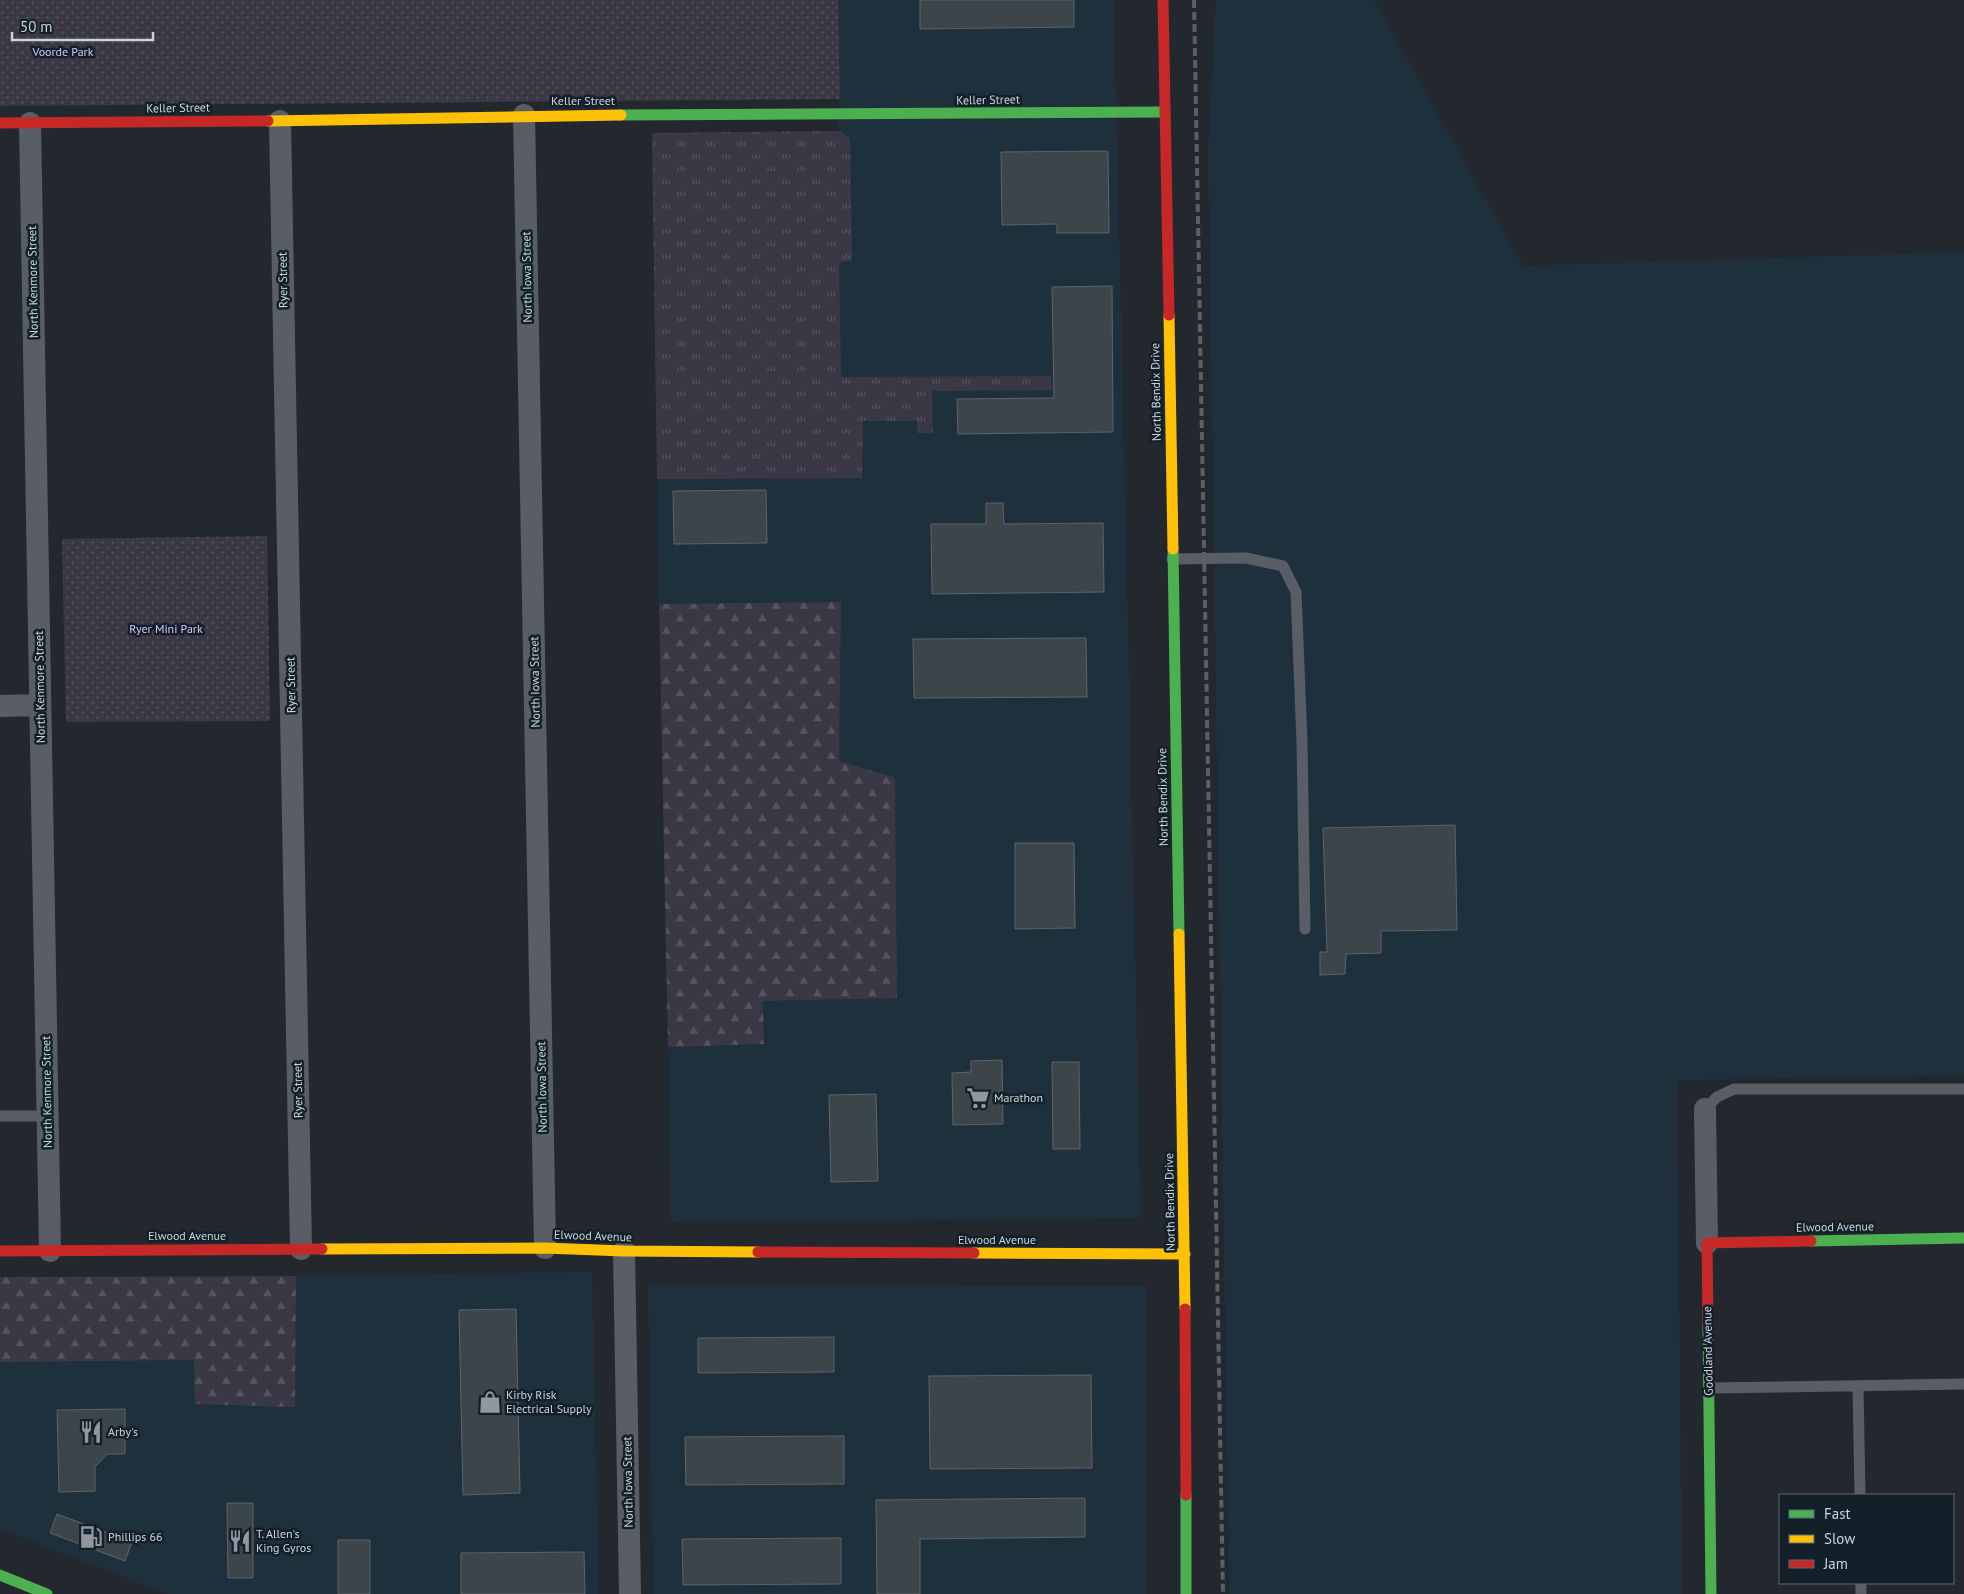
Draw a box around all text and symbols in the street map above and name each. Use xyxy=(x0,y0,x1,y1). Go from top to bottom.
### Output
scale bar xyxy=(12,10,154,42)
text: 50 m xyxy=(20,17,53,36)
park label: Voorde Park xyxy=(32,44,94,59)
street label: Keller Street xyxy=(956,91,1020,108)
street label: Keller Street xyxy=(551,93,615,108)
street label: Keller Street xyxy=(146,99,210,116)
street label: North Kenmore Street xyxy=(24,226,41,338)
street label: North Iowa Street xyxy=(518,231,535,323)
street label: Ryer Street xyxy=(275,252,290,308)
street label: North Bendix Drive xyxy=(1147,343,1164,441)
park label: Ryer Mini Park xyxy=(129,621,203,636)
street label: North Kenmore Street xyxy=(31,631,48,743)
street label: North Iowa Street xyxy=(526,636,543,728)
street label: Ryer Street xyxy=(283,657,298,713)
street label: North Bendix Drive xyxy=(1154,748,1171,846)
street label: North Kenmore Street xyxy=(38,1036,55,1148)
street label: North Iowa Street xyxy=(533,1041,550,1133)
street label: Ryer Street xyxy=(290,1062,305,1118)
supermarket icon: Marathon xyxy=(965,1085,991,1111)
place label: Marathon xyxy=(994,1090,1043,1105)
street label: North Bendix Drive xyxy=(1161,1153,1178,1251)
street label: Elwood Avenue xyxy=(1796,1218,1874,1235)
street label: Elwood Avenue xyxy=(554,1227,632,1244)
street label: Elwood Avenue xyxy=(148,1228,226,1243)
street label: Elwood Avenue xyxy=(958,1232,1036,1247)
street label: Goodland Avenue xyxy=(1699,1306,1716,1396)
place label: Kirby Risk Electrical Supply xyxy=(506,1387,592,1416)
shop icon: Kirby Risk Electrical Supply xyxy=(477,1389,503,1415)
restaurant icon: Arby's xyxy=(78,1419,104,1445)
place label: Arby's xyxy=(108,1424,138,1439)
street label: North Iowa Street xyxy=(619,1436,636,1528)
legend xyxy=(1779,1494,1954,1584)
text: Fast xyxy=(1824,1504,1851,1523)
fuel station icon: Phillips 66 xyxy=(78,1524,104,1550)
place label: T. Allen's King Gyros xyxy=(256,1526,311,1555)
restaurant icon: T. Allen's King Gyros xyxy=(227,1528,253,1554)
place label: Phillips 66 xyxy=(108,1529,163,1544)
text: Slow xyxy=(1824,1529,1855,1548)
text: Jam xyxy=(1823,1554,1848,1573)

